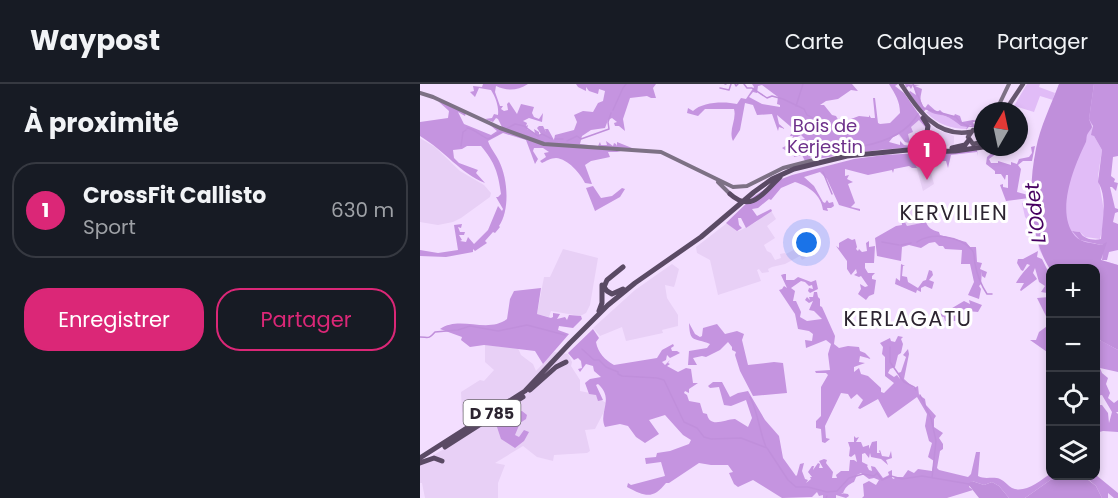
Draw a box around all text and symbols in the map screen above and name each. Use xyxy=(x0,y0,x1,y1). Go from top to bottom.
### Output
text: Waypost xyxy=(30,21,160,60)
text: Carte xyxy=(785,27,844,56)
text: Calques xyxy=(877,27,964,56)
text: Partager xyxy=(997,27,1088,56)
north arrow xyxy=(974,102,1028,156)
text: À proximité xyxy=(24,105,179,141)
park label: Bois de Kerjestin xyxy=(787,113,863,159)
pin: 1 xyxy=(908,130,946,180)
text: CrossFit Callisto xyxy=(83,180,266,211)
water label: L'Odet xyxy=(1017,180,1053,245)
text: 1 xyxy=(42,196,49,224)
text: 630 m xyxy=(331,196,394,224)
district label: KERVILIEN xyxy=(900,198,1008,227)
text: Sport xyxy=(83,213,136,241)
your location xyxy=(792,228,821,257)
map controls xyxy=(1046,264,1100,480)
button: + xyxy=(1046,264,1100,318)
button: Enregistrer xyxy=(24,288,204,351)
button: Partager xyxy=(216,288,396,351)
district label: KERLAGATU xyxy=(844,304,972,333)
button: − xyxy=(1046,318,1100,372)
button: locate xyxy=(1046,372,1100,426)
road number: D 785 xyxy=(464,400,520,426)
button: layers xyxy=(1046,426,1100,480)

